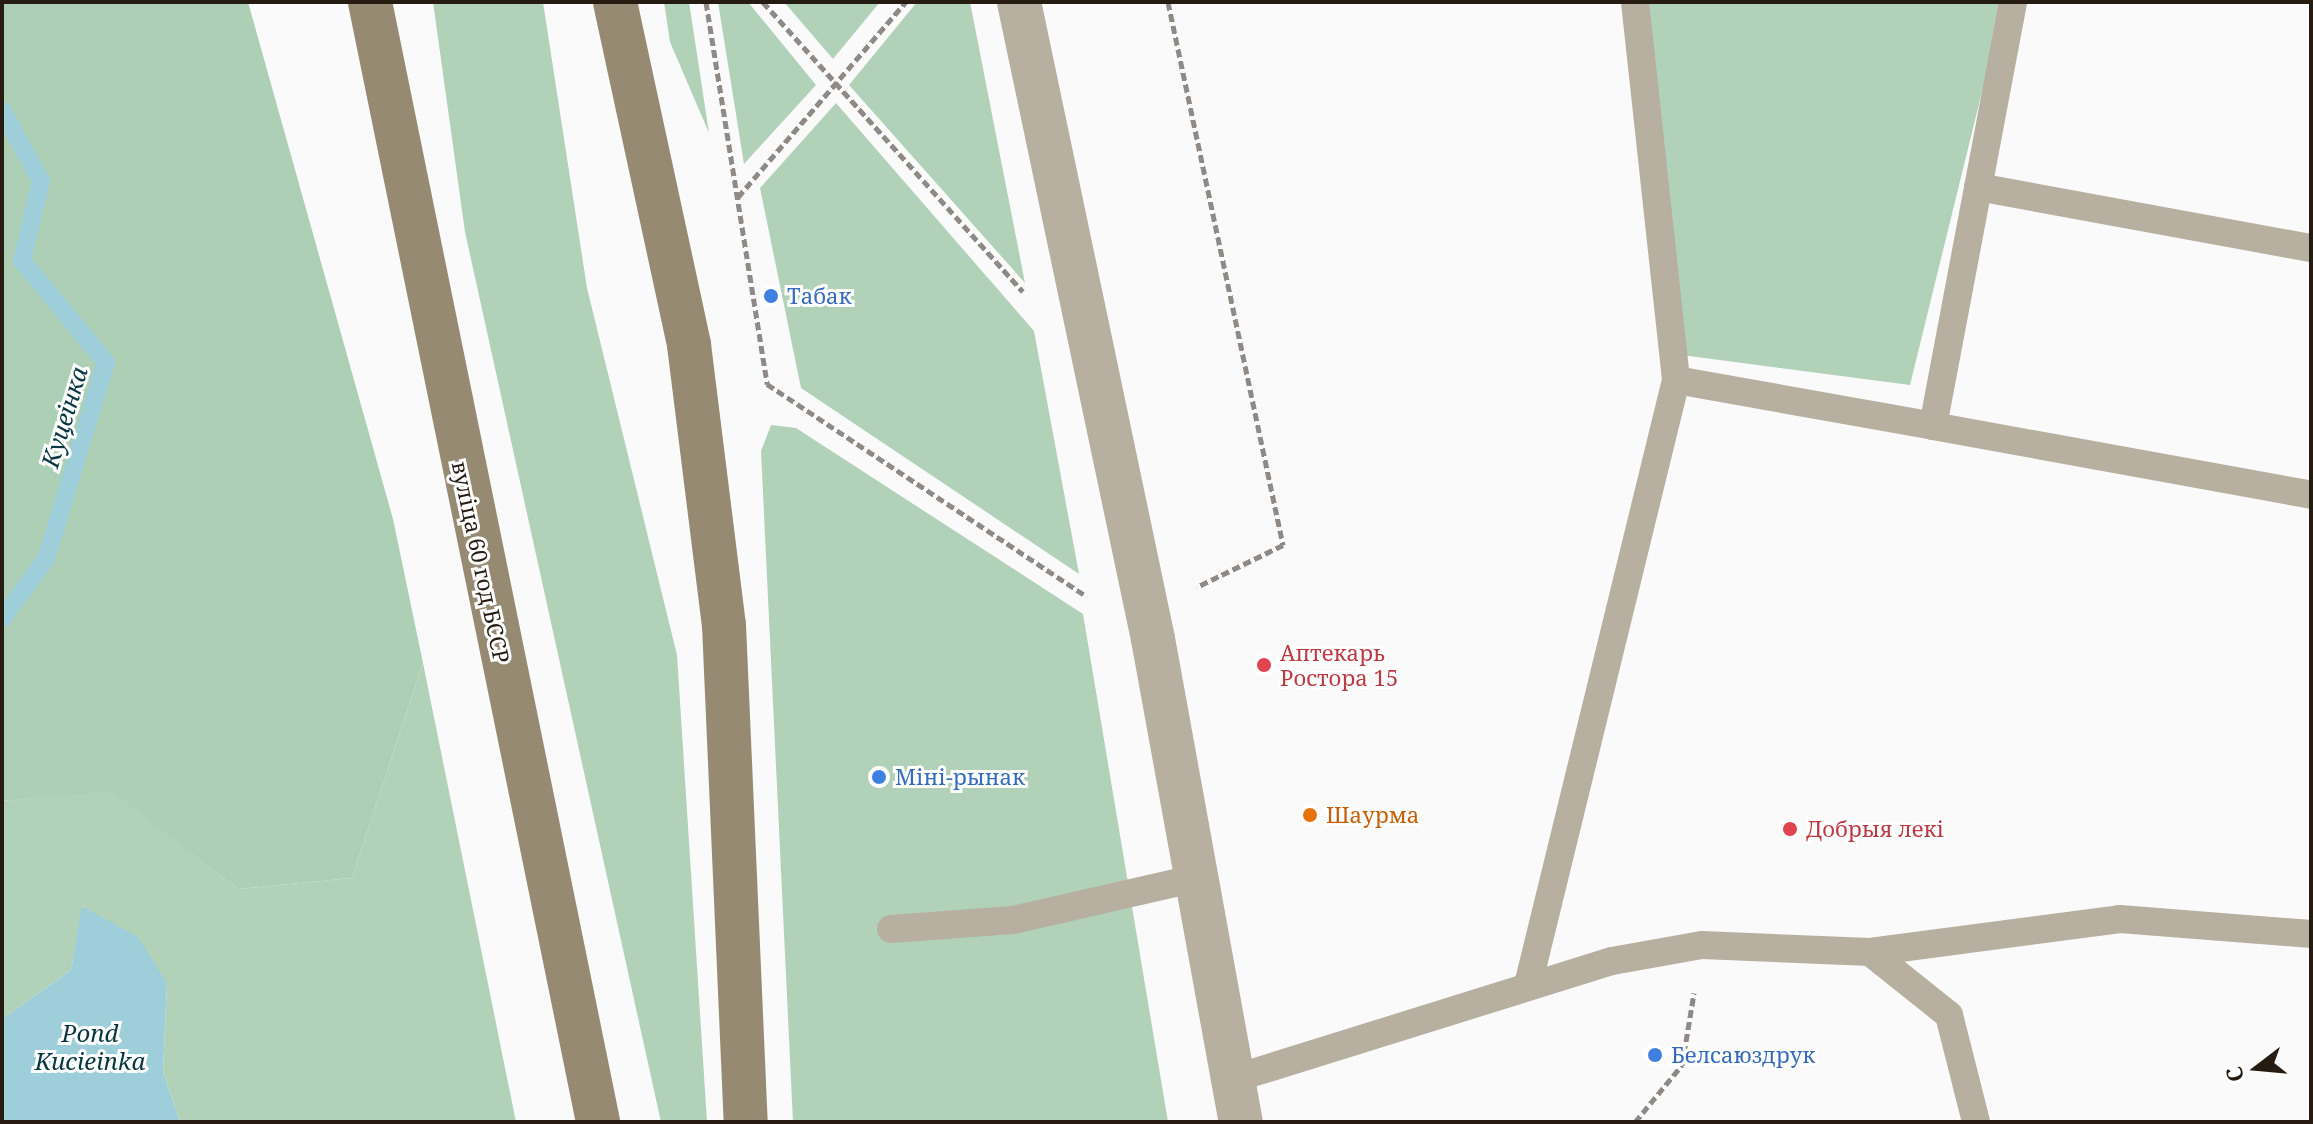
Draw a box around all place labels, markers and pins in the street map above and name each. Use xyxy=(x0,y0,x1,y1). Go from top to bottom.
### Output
place label: Табак xyxy=(787,283,852,309)
marker: Табак xyxy=(762,287,780,305)
place label: Аптекарь Ростора 15 xyxy=(1280,639,1398,690)
marker: Аптекарь Ростора 15 xyxy=(1255,656,1273,674)
place label: Міні-рынак xyxy=(895,764,1025,790)
marker: Міні-рынак xyxy=(870,768,888,786)
place label: Шаурма xyxy=(1326,802,1419,828)
marker: Шаурма xyxy=(1301,806,1319,824)
place label: Добрыя лекі xyxy=(1806,816,1944,842)
marker: Добрыя лекі xyxy=(1781,820,1799,838)
place label: Белсаюздрук xyxy=(1671,1042,1815,1068)
marker: Белсаюздрук xyxy=(1646,1046,1664,1064)

